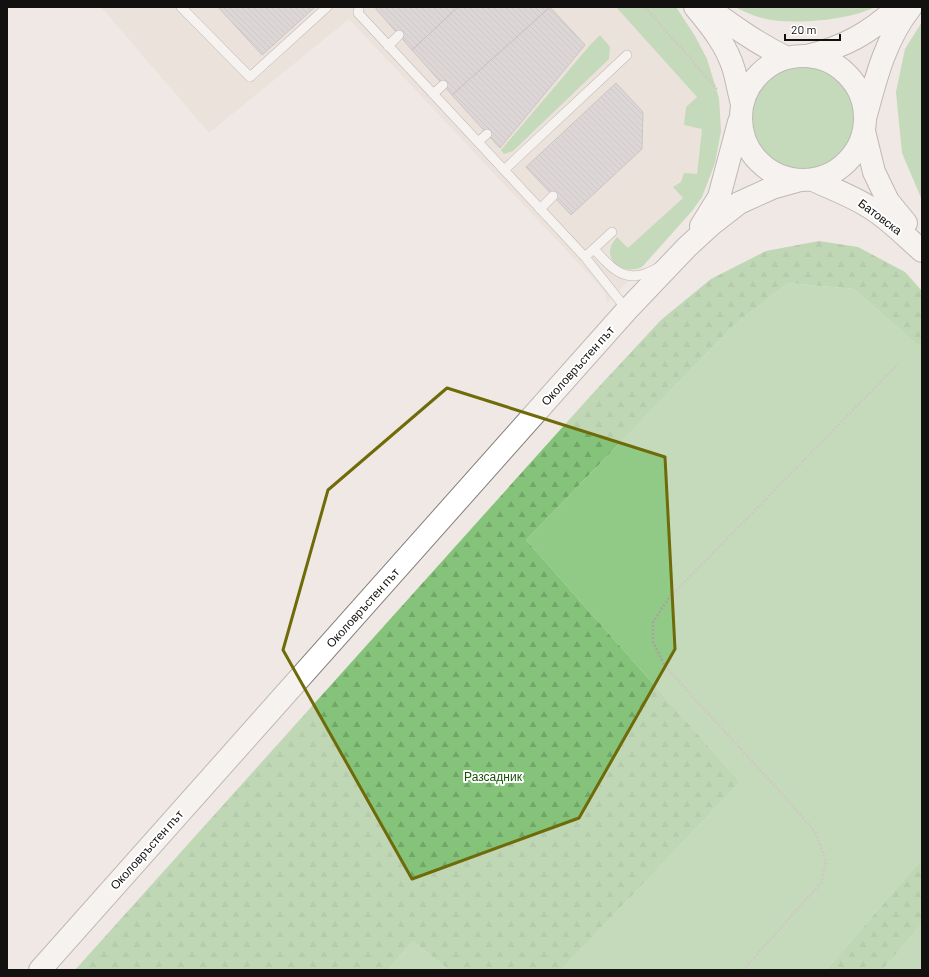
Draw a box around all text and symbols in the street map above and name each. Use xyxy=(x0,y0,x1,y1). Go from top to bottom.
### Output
scale bar xyxy=(785,16,840,42)
text: 20 m xyxy=(791,22,817,36)
street label: Батовска xyxy=(856,195,905,237)
street label: Околовръстен път xyxy=(538,322,618,409)
street label: Околовръстен път xyxy=(323,564,403,651)
park label: Разсадник xyxy=(464,769,523,784)
street label: Околовръстен път xyxy=(107,806,187,893)

